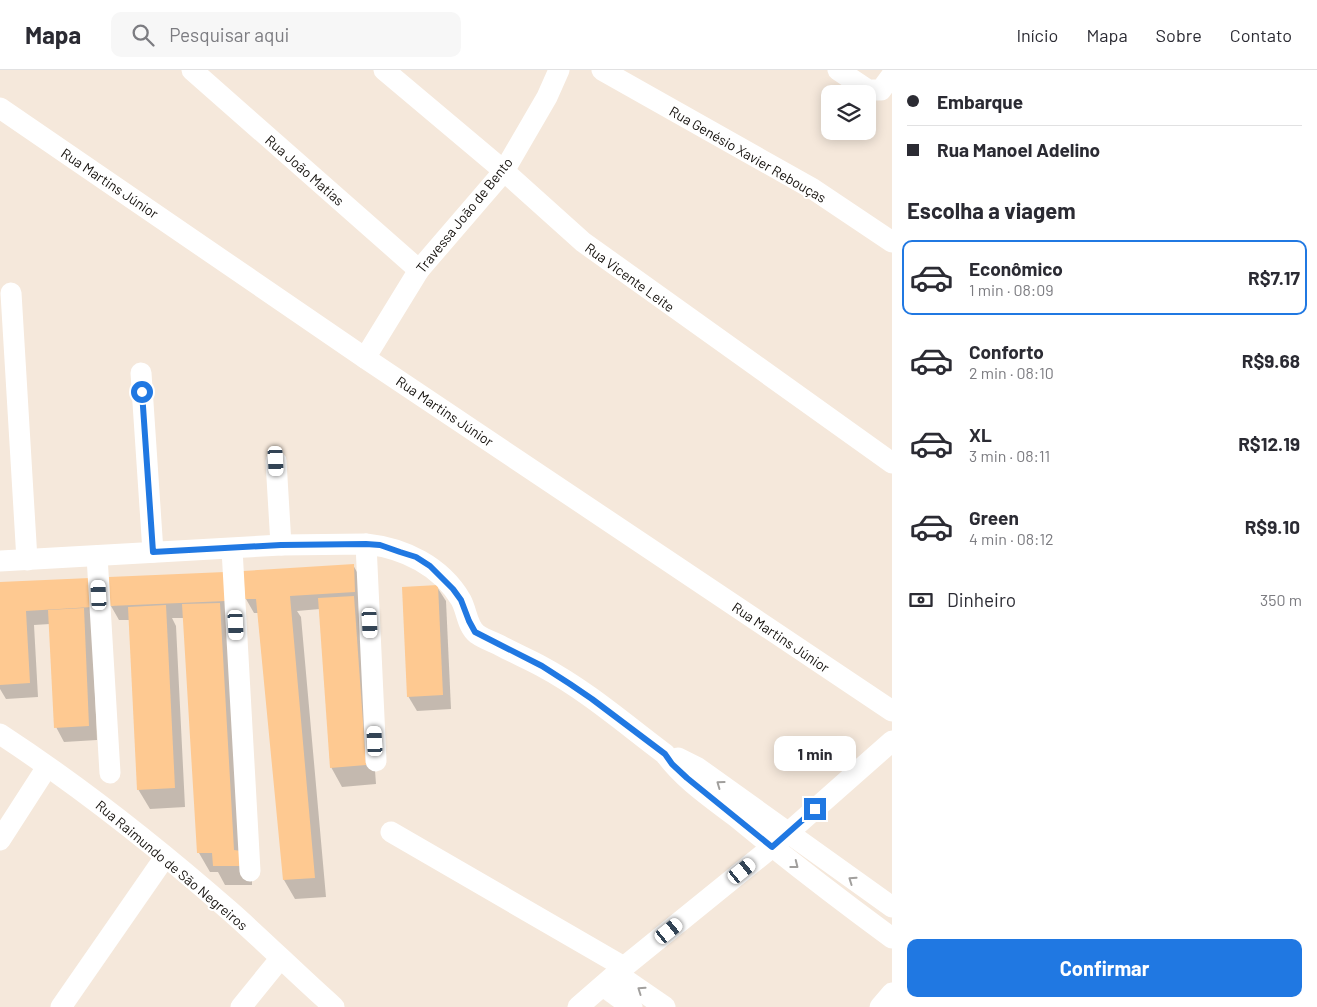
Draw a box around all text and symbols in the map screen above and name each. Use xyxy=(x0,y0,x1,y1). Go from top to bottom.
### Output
search box xyxy=(111,12,461,57)
text: Mapa xyxy=(25,20,81,49)
icon: search xyxy=(129,21,157,49)
text: Pesquisar aqui xyxy=(169,23,289,46)
text: Início xyxy=(1016,24,1058,46)
text: Mapa xyxy=(1086,24,1128,46)
text: Sobre xyxy=(1156,24,1202,46)
text: Contato xyxy=(1230,24,1292,46)
map controls xyxy=(821,85,876,140)
button: layers xyxy=(821,85,876,140)
text: Embarque xyxy=(937,90,1023,113)
street label: Rua Genésio Xavier Rebouças xyxy=(667,102,830,206)
street label: Rua João Matias xyxy=(262,131,348,209)
text: Rua Manoel Adelino xyxy=(937,138,1100,161)
street label: Rua Martins Júnior xyxy=(58,144,162,222)
street label: Travessa João de Bento xyxy=(412,154,516,276)
text: Escolha a viagem xyxy=(907,197,1076,223)
street label: Rua Vicente Leite xyxy=(582,239,678,315)
icon: car xyxy=(909,255,954,300)
text: Econômico xyxy=(969,257,1063,280)
text: R$7.17 xyxy=(1248,266,1300,289)
text: 1 min · 08:09 xyxy=(969,280,1054,299)
icon: car xyxy=(909,338,954,383)
text: Conforto xyxy=(969,340,1044,363)
text: R$9.68 xyxy=(1242,349,1300,372)
text: 2 min · 08:10 xyxy=(969,363,1054,382)
street label: Rua Martins Júnior xyxy=(393,372,497,450)
route start xyxy=(131,381,153,403)
icon: car xyxy=(909,421,954,466)
text: XL xyxy=(969,423,992,446)
text: R$12.19 xyxy=(1238,432,1300,455)
car xyxy=(267,446,284,476)
text: 3 min · 08:11 xyxy=(969,446,1050,465)
icon: car xyxy=(909,504,954,549)
text: Green xyxy=(969,506,1019,529)
text: R$9.10 xyxy=(1245,515,1300,538)
text: 4 min · 08:12 xyxy=(969,529,1054,548)
car xyxy=(90,580,107,610)
icon: cash xyxy=(907,586,935,614)
text: Dinheiro xyxy=(947,588,1016,611)
text: 350 m xyxy=(1260,590,1302,609)
street label: Rua Martins Júnior xyxy=(729,598,833,676)
car xyxy=(361,608,378,638)
car xyxy=(227,610,244,640)
car xyxy=(366,726,383,756)
callout: 1 min xyxy=(774,736,856,772)
text: 1 min xyxy=(797,744,833,763)
one-way arrow xyxy=(717,781,726,790)
street label: Rua Raimundo de São Negreiros xyxy=(92,796,252,934)
route end xyxy=(804,798,826,820)
car xyxy=(725,856,758,886)
one-way arrow xyxy=(789,859,799,868)
one-way arrow xyxy=(848,877,858,886)
car xyxy=(652,916,685,946)
button: Confirmar xyxy=(907,939,1302,997)
one-way arrow xyxy=(637,987,647,996)

